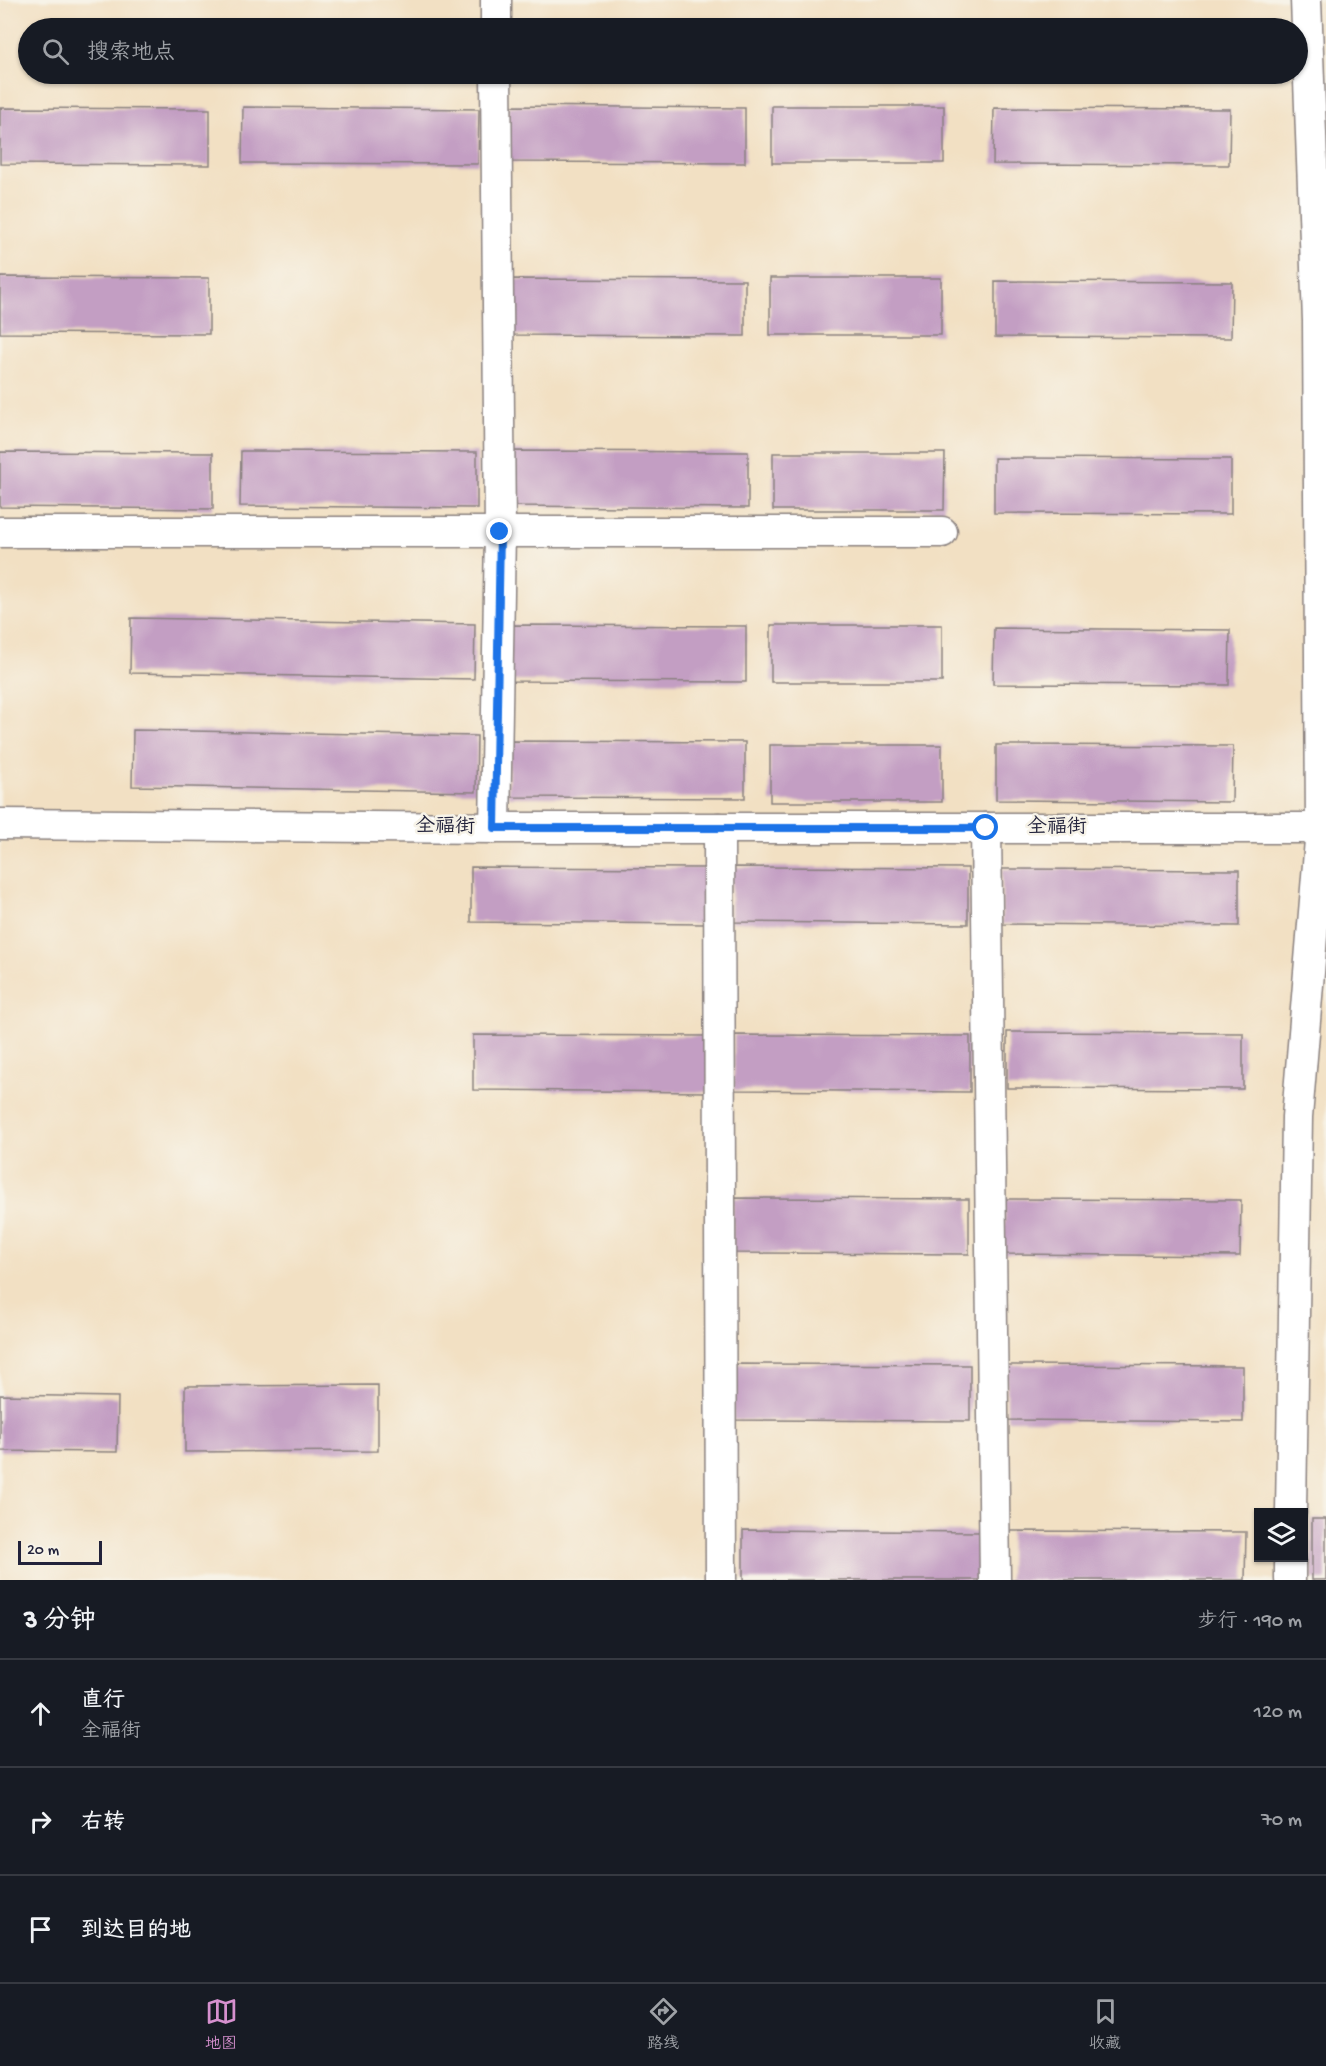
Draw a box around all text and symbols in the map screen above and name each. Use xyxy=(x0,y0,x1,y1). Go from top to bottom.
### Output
search box xyxy=(18,18,1308,84)
icon: search xyxy=(39,35,72,68)
text: 搜索地点 xyxy=(87,41,175,67)
route end xyxy=(486,518,512,544)
street label: 全福街 xyxy=(415,814,475,840)
route start xyxy=(972,814,998,840)
street label: 全福街 xyxy=(1027,815,1087,840)
map controls xyxy=(1254,1508,1308,1562)
button: layers xyxy=(1254,1508,1308,1562)
scale bar xyxy=(18,1538,102,1566)
text: 20 m xyxy=(27,1542,59,1561)
text: 3 分钟 xyxy=(24,1607,96,1638)
text: 步行 · 190 m xyxy=(1198,1611,1302,1634)
text: 直行 xyxy=(81,1689,125,1715)
icon: ahead xyxy=(24,1697,57,1730)
text: 120 m xyxy=(1254,1702,1302,1725)
text: 全福街 xyxy=(81,1721,141,1744)
icon: right xyxy=(24,1805,57,1838)
text: 70 m xyxy=(1261,1810,1302,1833)
text: 右转 xyxy=(81,1811,125,1837)
icon: arrive xyxy=(24,1913,57,1946)
text: 到达目的地 xyxy=(81,1919,191,1945)
tab: 地图 xyxy=(205,1995,238,2055)
tab: 路线 xyxy=(647,1995,680,2055)
tab: 收藏 xyxy=(1089,1995,1122,2055)

